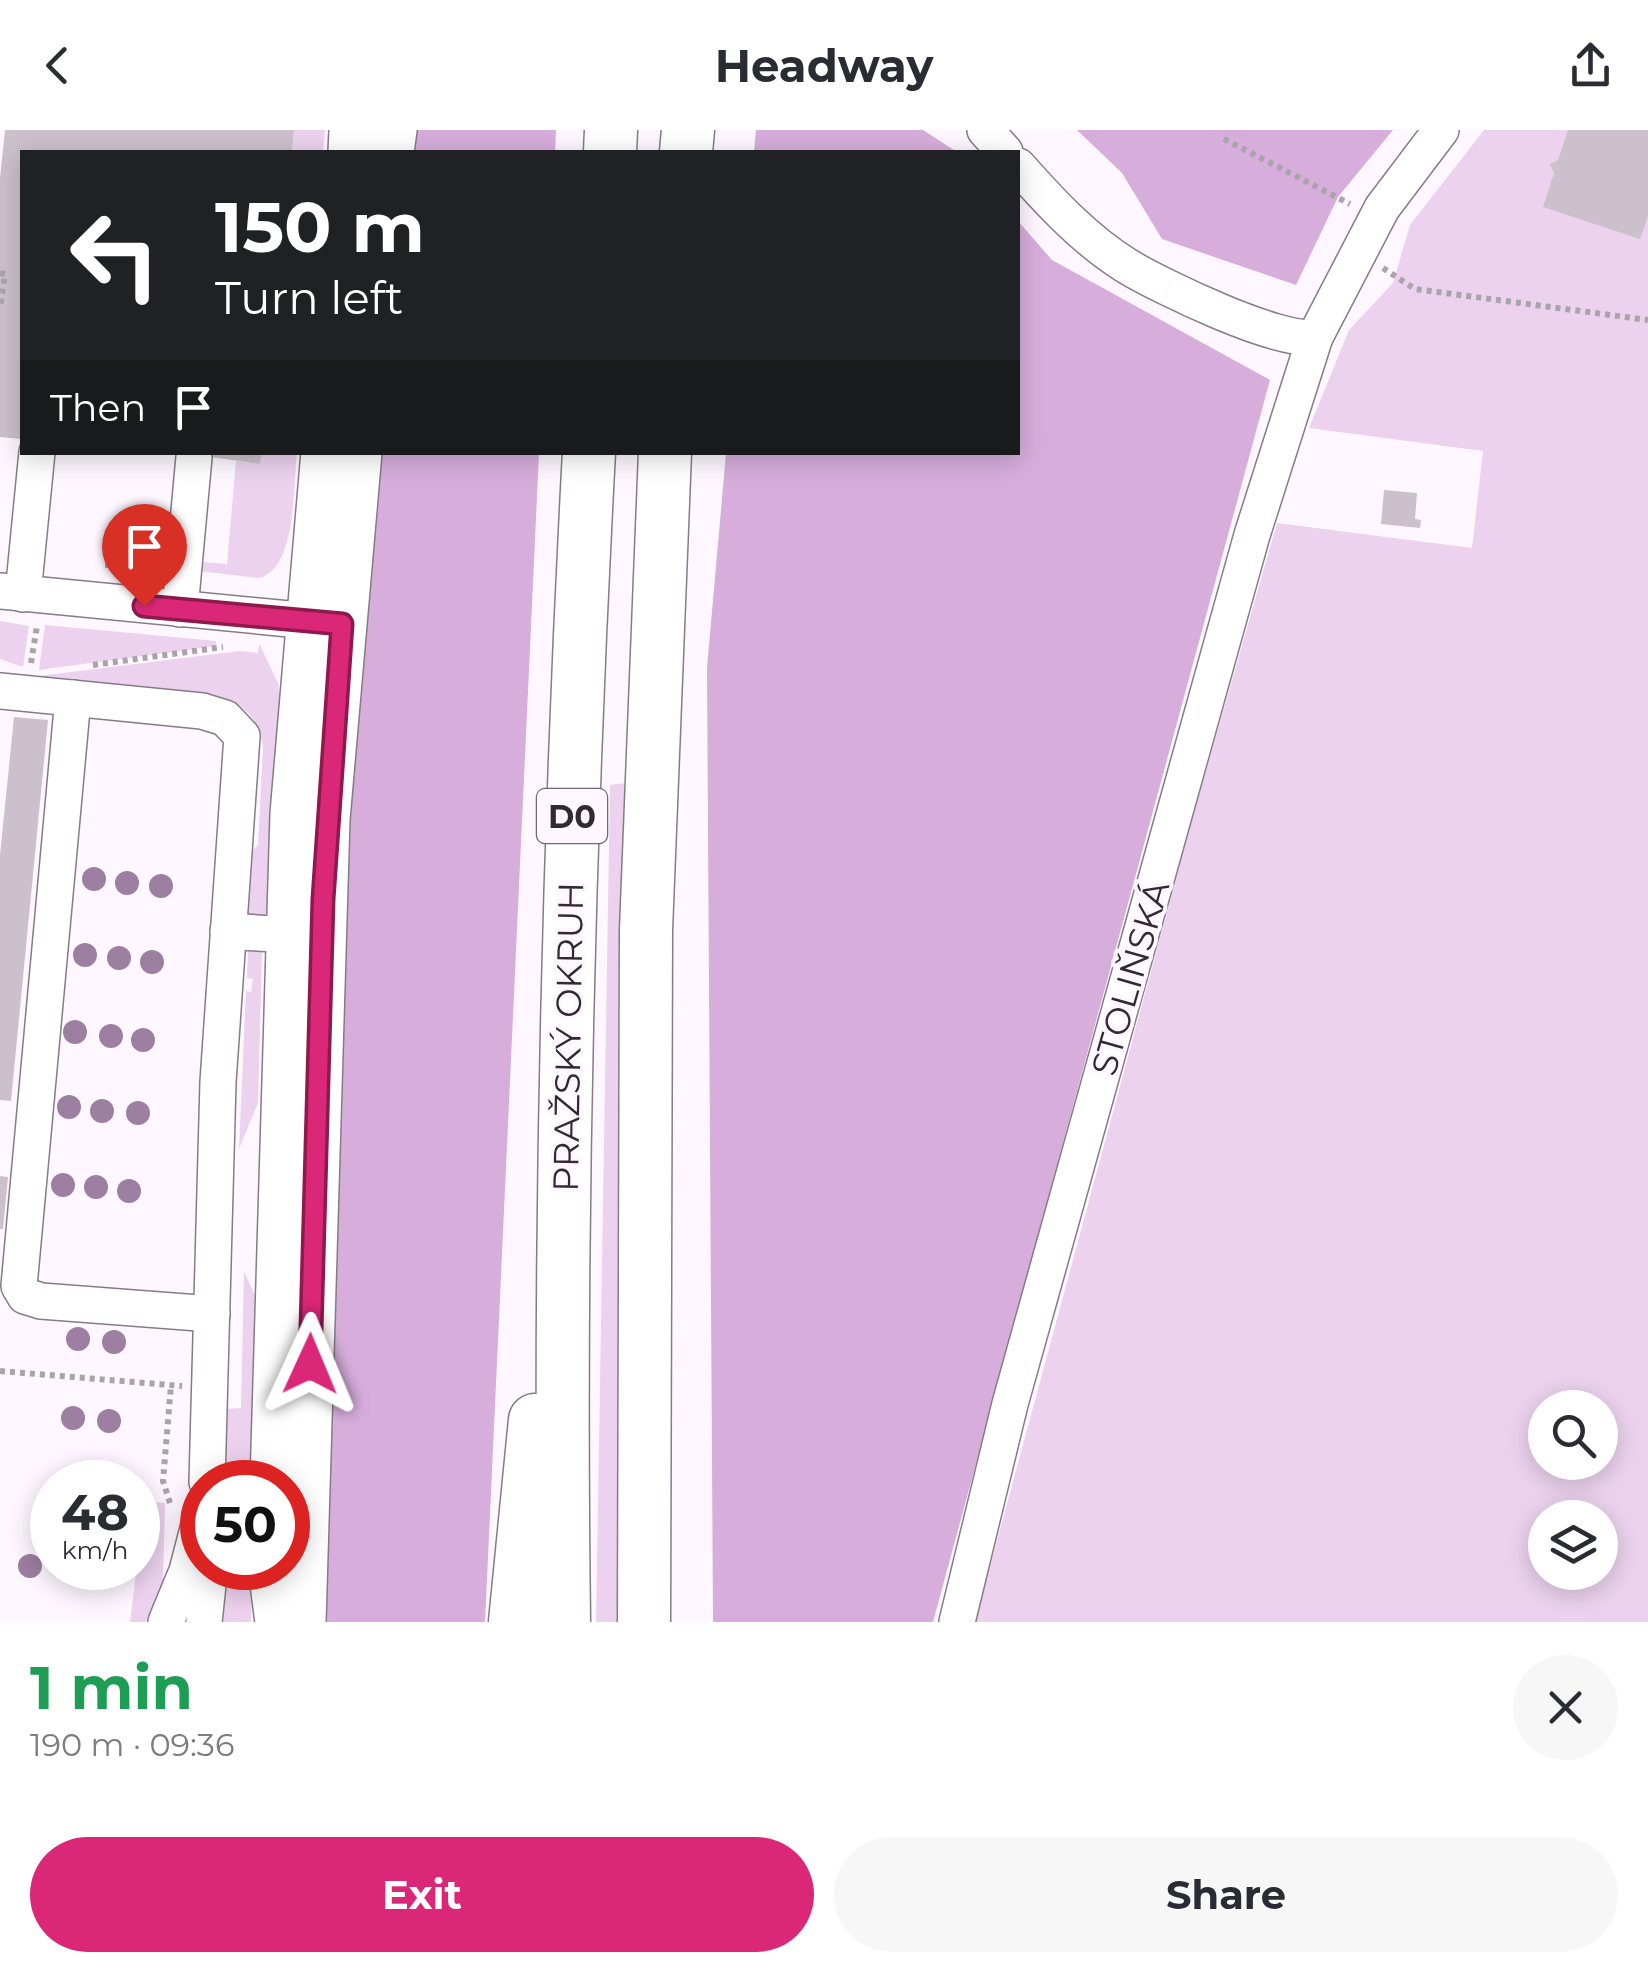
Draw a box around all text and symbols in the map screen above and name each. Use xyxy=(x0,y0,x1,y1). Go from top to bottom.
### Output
icon: back xyxy=(30,38,85,93)
text: Headway xyxy=(715,38,933,93)
icon: share xyxy=(1563,38,1618,93)
text: 150 m xyxy=(215,184,425,270)
icon: left xyxy=(50,190,180,320)
text: Turn left xyxy=(215,270,403,325)
icon: arrive xyxy=(166,380,221,435)
text: Then xyxy=(50,384,146,431)
pin xyxy=(102,504,187,607)
icon: arrive xyxy=(117,519,172,574)
road number: D0 xyxy=(537,789,607,843)
street label: STOLIŇSKÁ xyxy=(1082,875,1179,1080)
street label: PRAŽSKÝ OKRUH xyxy=(544,882,592,1192)
position arrow xyxy=(258,1312,362,1416)
map controls xyxy=(1528,1390,1618,1590)
button: search xyxy=(1528,1390,1618,1480)
speed limit sign: 50 xyxy=(180,1460,310,1590)
text: 48 xyxy=(61,1482,129,1543)
button: layers xyxy=(1528,1500,1618,1590)
text: km/h xyxy=(62,1535,128,1565)
text: 1 min xyxy=(30,1651,193,1724)
button: close xyxy=(1513,1655,1618,1760)
text: 190 m · 09:36 xyxy=(30,1725,234,1764)
button: Exit xyxy=(30,1837,814,1952)
button: Share xyxy=(834,1837,1618,1952)

